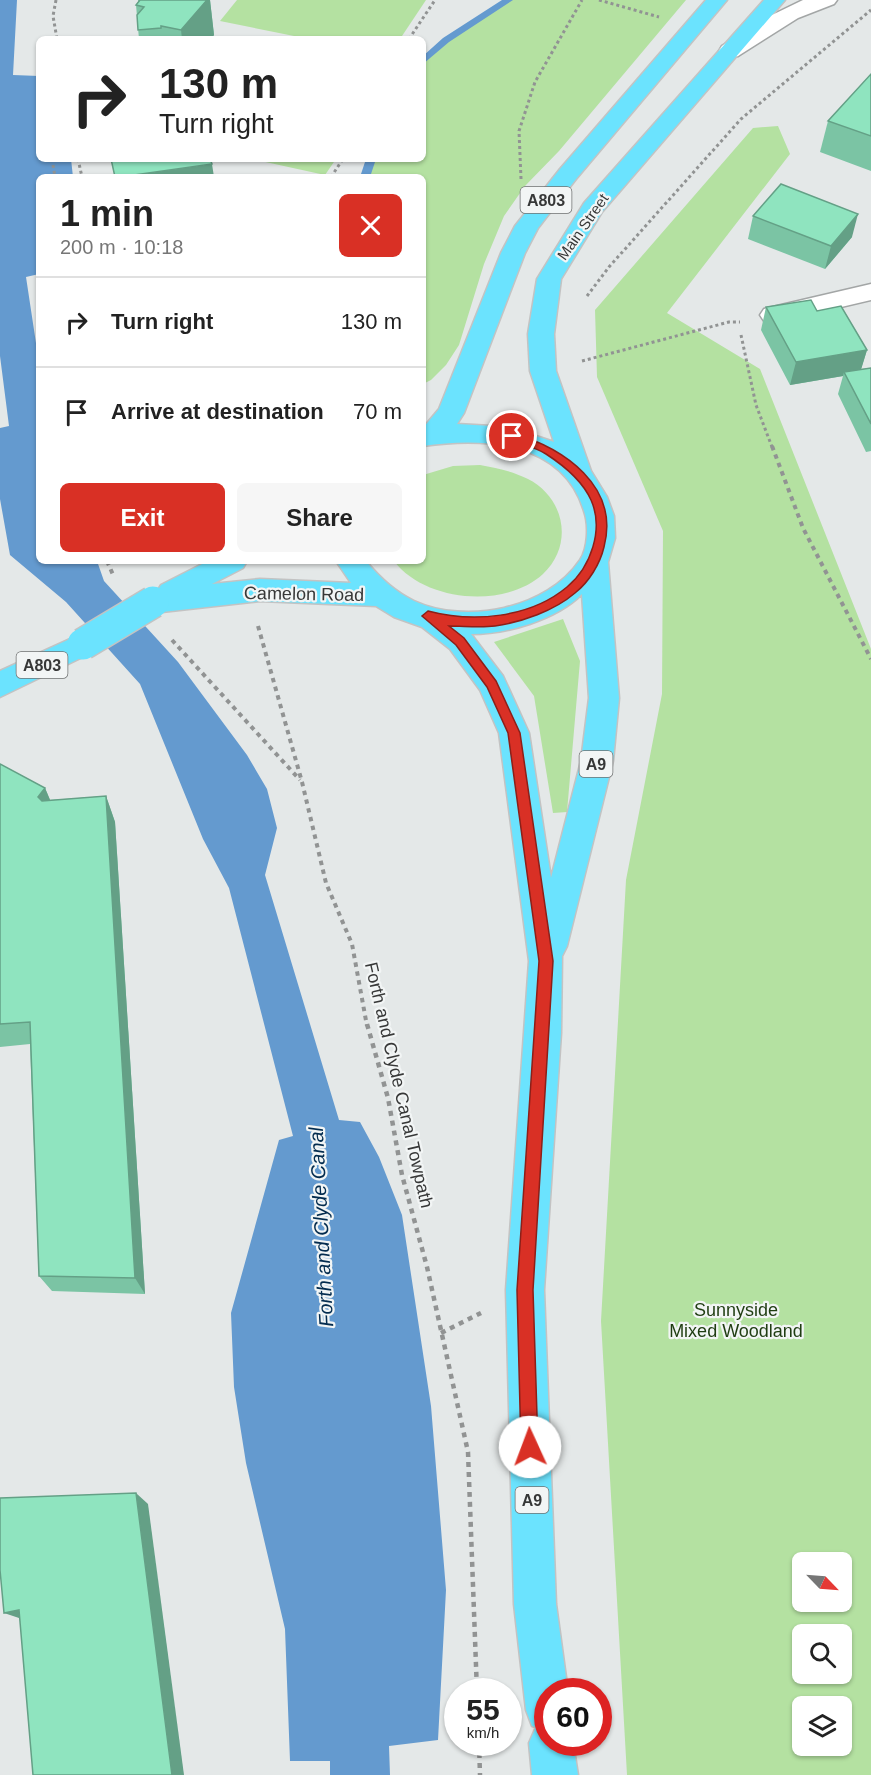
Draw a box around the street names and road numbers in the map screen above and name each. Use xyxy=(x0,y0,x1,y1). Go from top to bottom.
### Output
road number: A803 xyxy=(520,187,572,213)
street label: Main Street xyxy=(554,190,612,263)
street label: Camelon Road xyxy=(244,583,364,605)
road number: A803 xyxy=(16,652,68,678)
road number: A9 xyxy=(580,751,612,777)
street label: Forth and Clyde Canal Towpath xyxy=(361,960,437,1210)
road number: A9 xyxy=(516,1487,548,1513)

